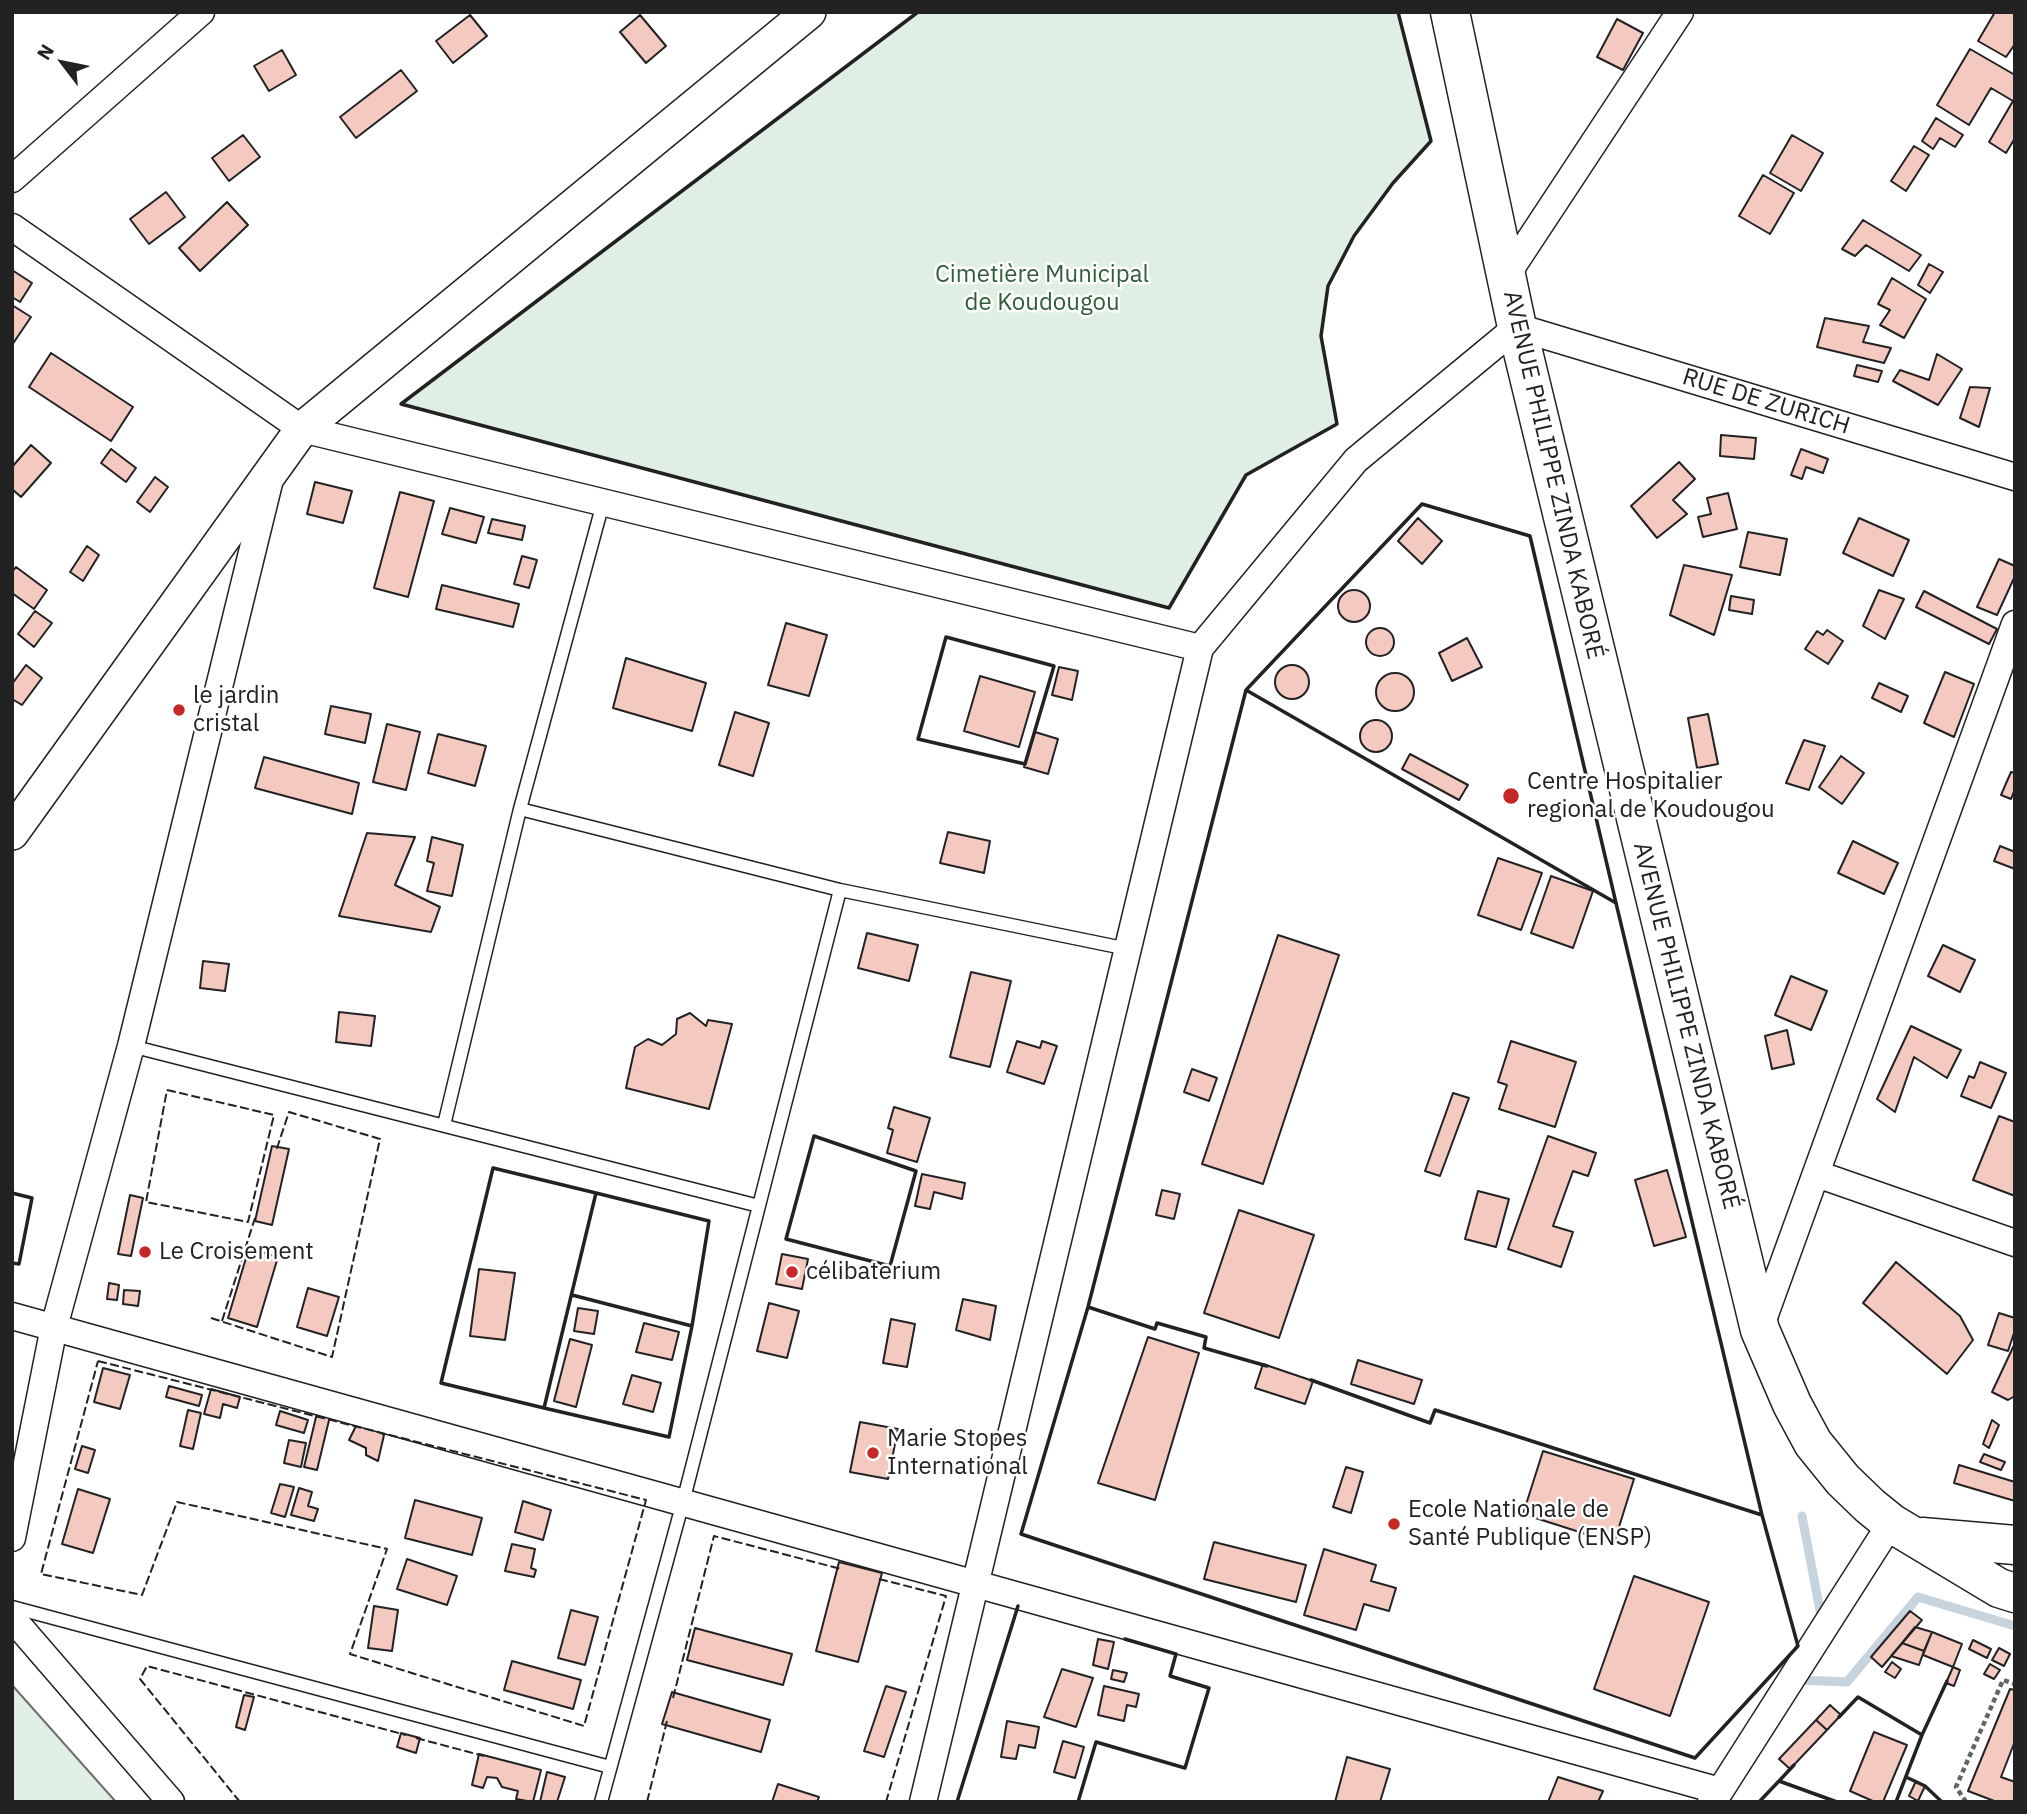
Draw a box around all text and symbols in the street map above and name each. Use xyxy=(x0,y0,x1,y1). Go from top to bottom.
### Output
north arrow xyxy=(28,28,98,98)
text: N xyxy=(31,40,59,64)
park label: Cimetière Municipal de Koudougou xyxy=(935,261,1149,317)
street label: AVENUE PHILIPPE ZINDA KABORÉ xyxy=(1497,288,1609,662)
street label: RUE DE ZURICH xyxy=(1679,363,1853,441)
place label: le jardin cristal xyxy=(193,682,279,738)
marker: le jardin cristal xyxy=(171,702,187,718)
place label: Centre Hospitalier regional de Koudougou xyxy=(1527,768,1775,824)
marker: Centre Hospitalier regional de Koudougou xyxy=(1501,786,1521,806)
street label: AVENUE PHILIPPE ZINDA KABORÉ xyxy=(1626,839,1746,1213)
place label: Le Croisement xyxy=(159,1238,314,1266)
marker: Le Croisement xyxy=(137,1244,153,1260)
place label: célibaterium xyxy=(806,1258,941,1286)
marker: célibaterium xyxy=(784,1264,800,1280)
place label: Marie Stopes International xyxy=(887,1425,1028,1481)
marker: Marie Stopes International xyxy=(865,1445,881,1461)
place label: Ecole Nationale de Santé Publique (ENSP) xyxy=(1408,1496,1652,1552)
marker: Ecole Nationale de Santé Publique (ENSP) xyxy=(1386,1516,1402,1532)

